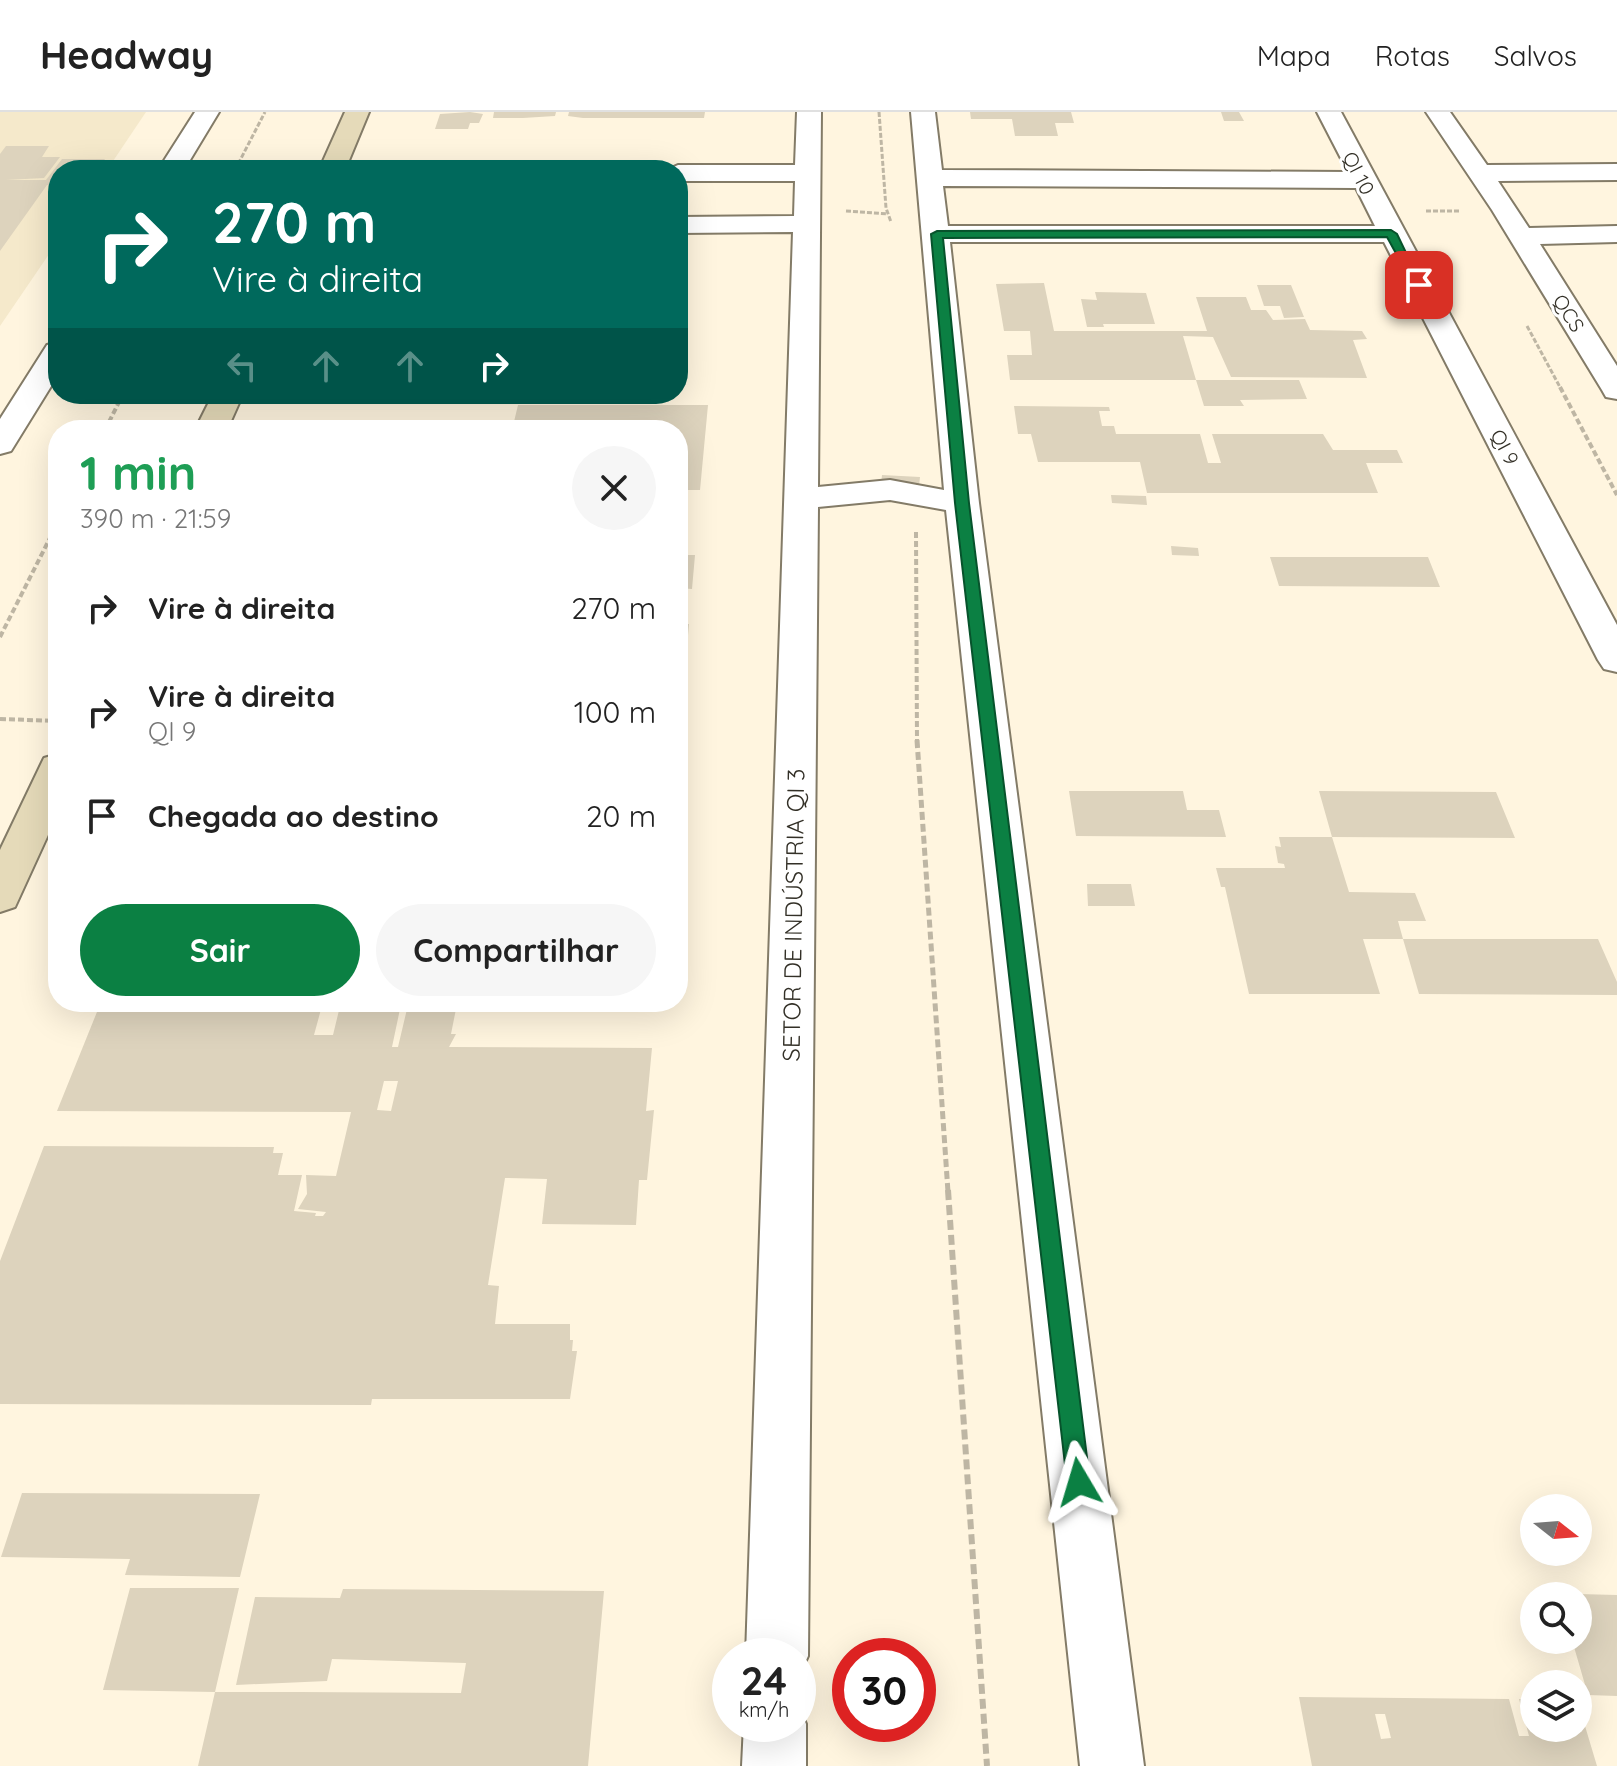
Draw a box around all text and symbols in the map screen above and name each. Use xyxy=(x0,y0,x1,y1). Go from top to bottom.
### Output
text: Headway xyxy=(40,31,213,79)
text: Mapa xyxy=(1257,38,1331,73)
text: Rotas xyxy=(1375,38,1450,73)
text: Salvos xyxy=(1494,38,1577,73)
street label: QI 10 xyxy=(1338,147,1380,199)
text: 270 m xyxy=(212,187,376,257)
icon: right xyxy=(80,192,184,296)
pin xyxy=(1385,251,1453,319)
text: Vire à direita xyxy=(212,256,423,301)
icon: arrive xyxy=(1397,263,1441,307)
street label: QCS xyxy=(1548,289,1590,337)
icon: left xyxy=(220,344,264,388)
icon: ahead xyxy=(304,344,348,388)
icon: ahead xyxy=(388,344,432,388)
icon: right xyxy=(472,344,516,388)
street label: QI 9 xyxy=(1485,425,1525,469)
text: 1 min xyxy=(80,442,196,502)
button: close xyxy=(572,446,656,530)
text: 390 m · 21:59 xyxy=(80,502,231,535)
icon: right xyxy=(80,586,124,630)
text: Vire à direita xyxy=(148,589,335,627)
text: 270 m xyxy=(571,589,656,627)
text: Vire à direita xyxy=(148,677,335,715)
icon: right xyxy=(80,690,124,734)
text: 100 m xyxy=(574,693,656,731)
text: QI 9 xyxy=(148,715,196,748)
street label: SETOR DE INDÚSTRIA QI 3 xyxy=(775,768,811,1062)
icon: arrive xyxy=(80,794,124,838)
text: Chegada ao destino xyxy=(148,797,439,835)
text: 20 m xyxy=(586,797,656,835)
button: Sair xyxy=(80,904,360,996)
button: Compartilhar xyxy=(376,904,656,996)
position arrow xyxy=(1037,1440,1121,1524)
north arrow xyxy=(1520,1494,1592,1566)
map controls xyxy=(1520,1494,1592,1742)
button: search xyxy=(1520,1582,1592,1654)
speed limit sign: 30 xyxy=(832,1638,936,1742)
text: 24 xyxy=(741,1655,787,1705)
button: layers xyxy=(1520,1670,1592,1742)
text: km/h xyxy=(739,1697,789,1722)

